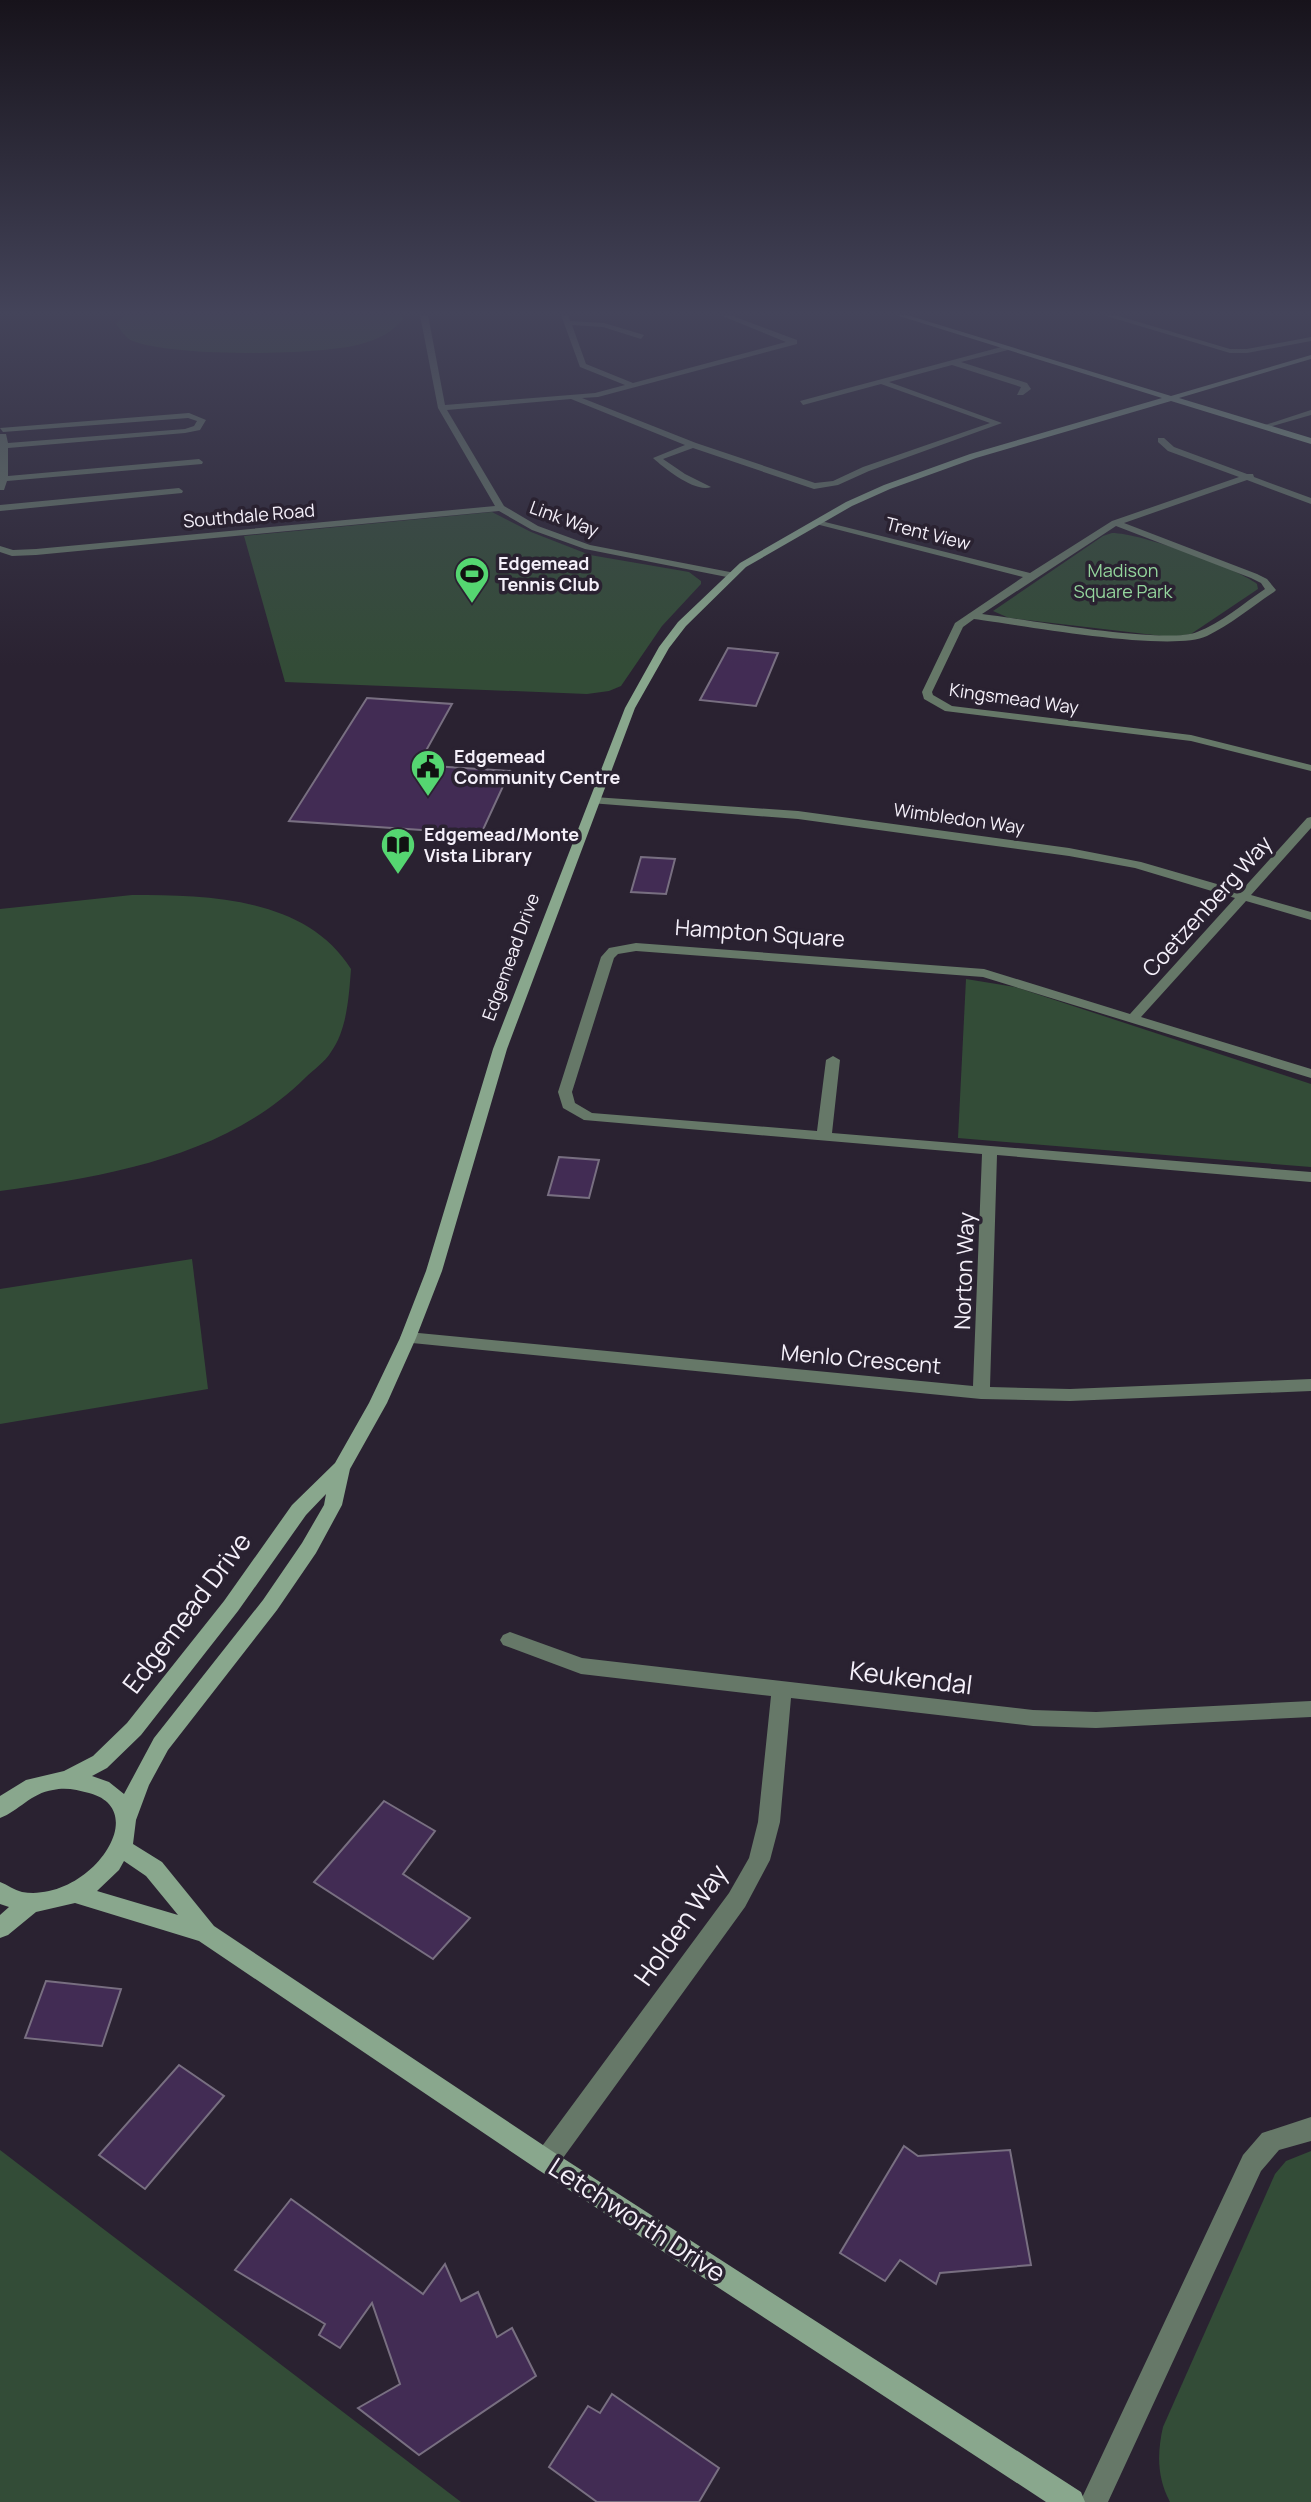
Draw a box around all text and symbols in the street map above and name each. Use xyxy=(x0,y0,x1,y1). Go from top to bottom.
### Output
street label: Link Way xyxy=(527,495,603,542)
street label: Southdale Road xyxy=(182,497,316,533)
street label: Trent View xyxy=(883,511,973,555)
place label: Edgemead Tennis Club xyxy=(498,551,600,596)
sports icon: Edgemead Tennis Club xyxy=(453,555,491,605)
park label: Madison Square Park xyxy=(1074,558,1173,603)
street label: Kingsmead Way xyxy=(948,677,1081,719)
place label: Edgemead Community Centre xyxy=(454,744,620,789)
public building icon: Edgemead Community Centre xyxy=(409,748,447,798)
street label: Wimbledon Way xyxy=(892,797,1027,839)
place label: Edgemead/Monte Vista Library xyxy=(424,822,579,867)
library icon: Edgemead/Monte Vista Library xyxy=(379,826,417,876)
street label: Coetzenberg Way xyxy=(1136,829,1279,983)
street label: Edgemead Drive xyxy=(476,890,544,1024)
street label: Hampton Square xyxy=(674,912,846,954)
street label: Norton Way xyxy=(947,1211,981,1330)
street label: Menlo Crescent xyxy=(780,1337,943,1381)
street label: Edgemead Drive xyxy=(114,1524,259,1700)
street label: Keukendal xyxy=(848,1652,975,1702)
street label: Holden Way xyxy=(625,1856,735,1992)
street label: Letchworth Drive xyxy=(542,2148,733,2290)

